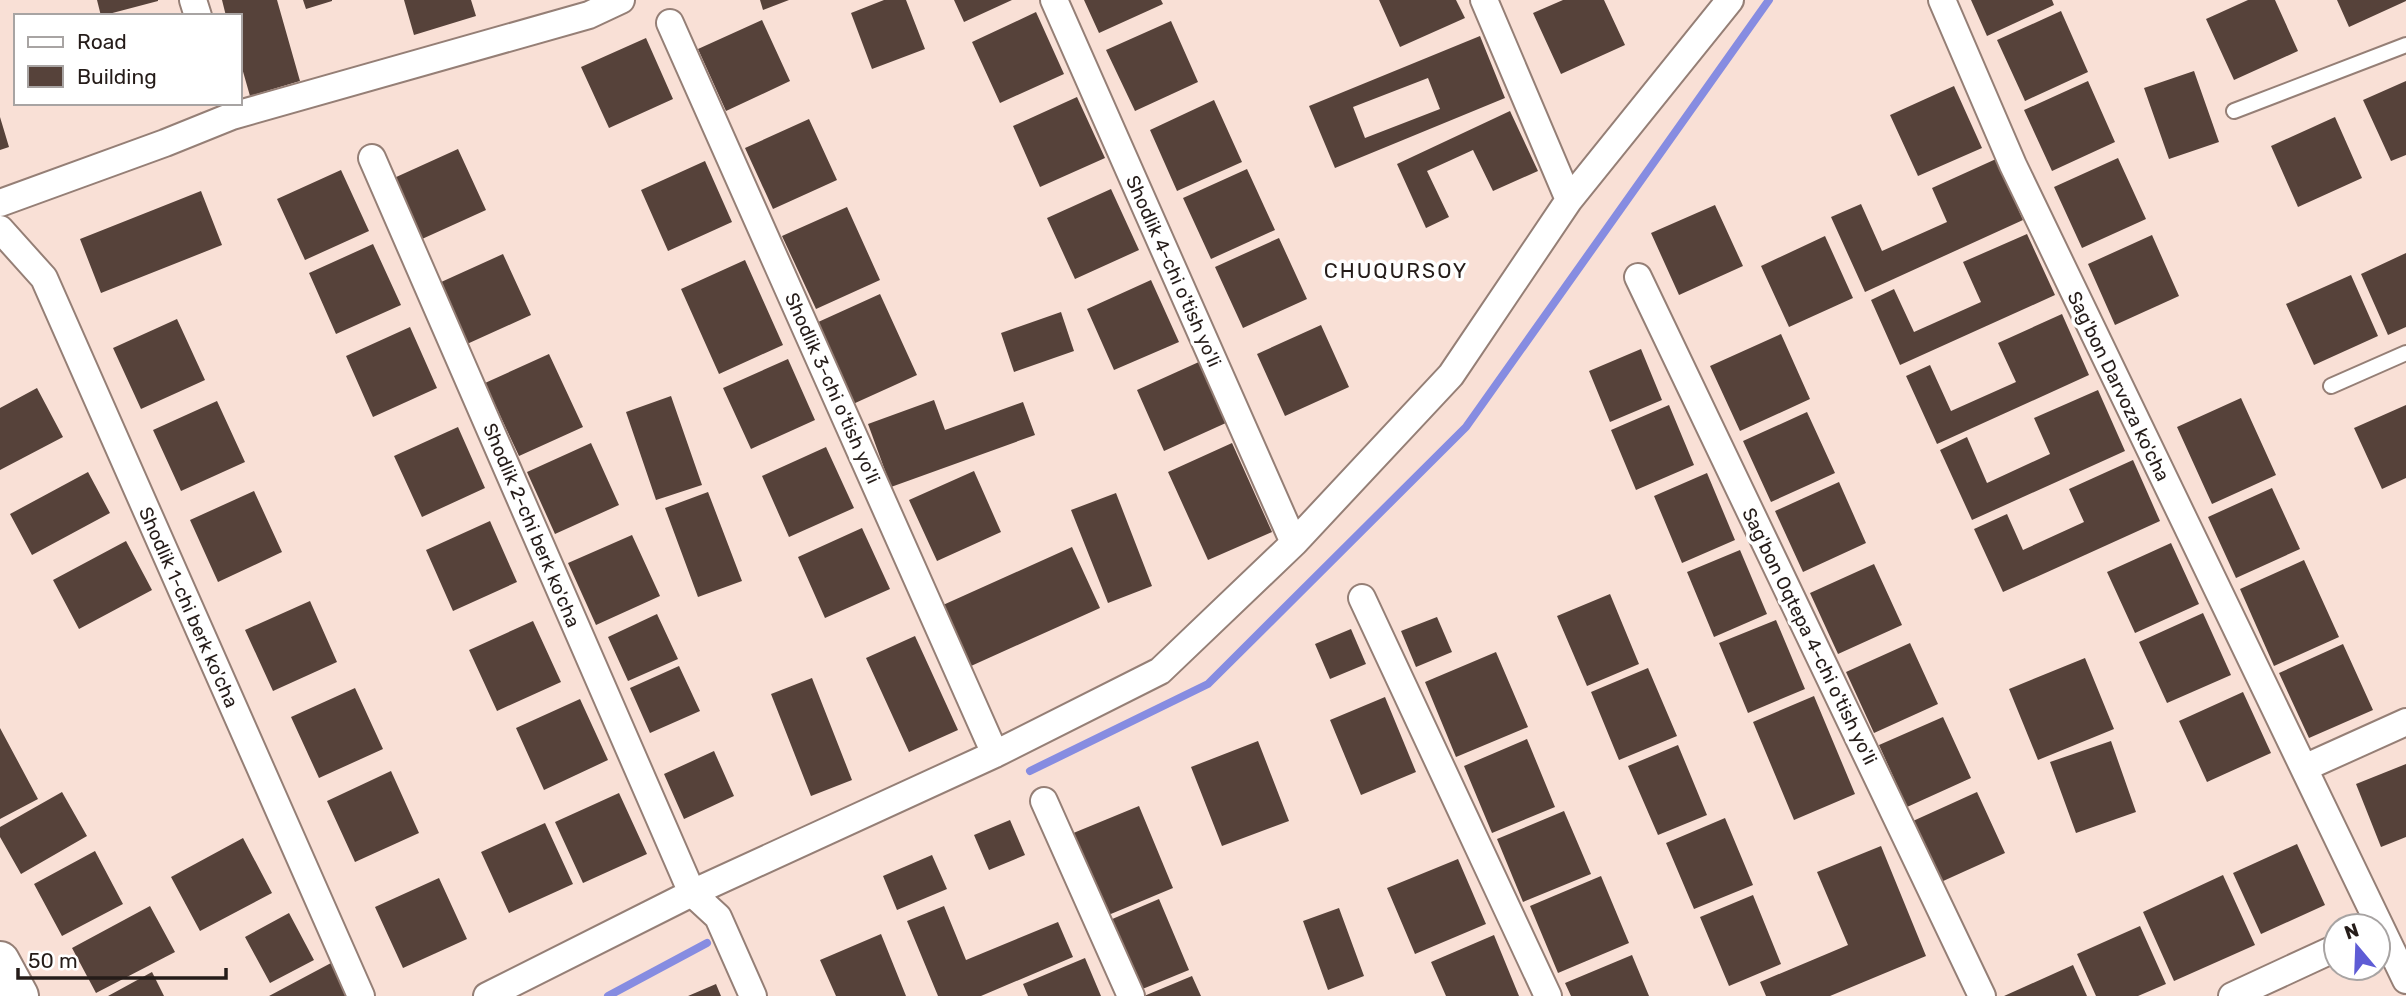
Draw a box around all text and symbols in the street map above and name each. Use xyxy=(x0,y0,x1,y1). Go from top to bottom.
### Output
legend xyxy=(14,14,242,105)
text: Road xyxy=(77,29,127,54)
text: Building xyxy=(77,64,157,89)
street label: Shodlik 4-chi o'tish yo'li xyxy=(1121,172,1226,371)
district label: CHUQURSOY xyxy=(1324,258,1468,283)
street label: Sag'bon Darvoza ko'cha xyxy=(2063,288,2175,485)
street label: Shodlik 3-chi o'tish yo'li xyxy=(780,289,885,487)
street label: Shodlik 2-chi berk ko'cha xyxy=(478,420,585,631)
street label: Shodlik 1-chi berk ko'cha xyxy=(134,503,243,711)
street label: Sag'bon Oqtepa 4-chi o'tish yo'li xyxy=(1737,504,1882,768)
north arrow xyxy=(2322,912,2392,982)
text: N xyxy=(2341,918,2362,944)
scale bar xyxy=(18,936,226,980)
text: 50 m xyxy=(28,948,78,973)

